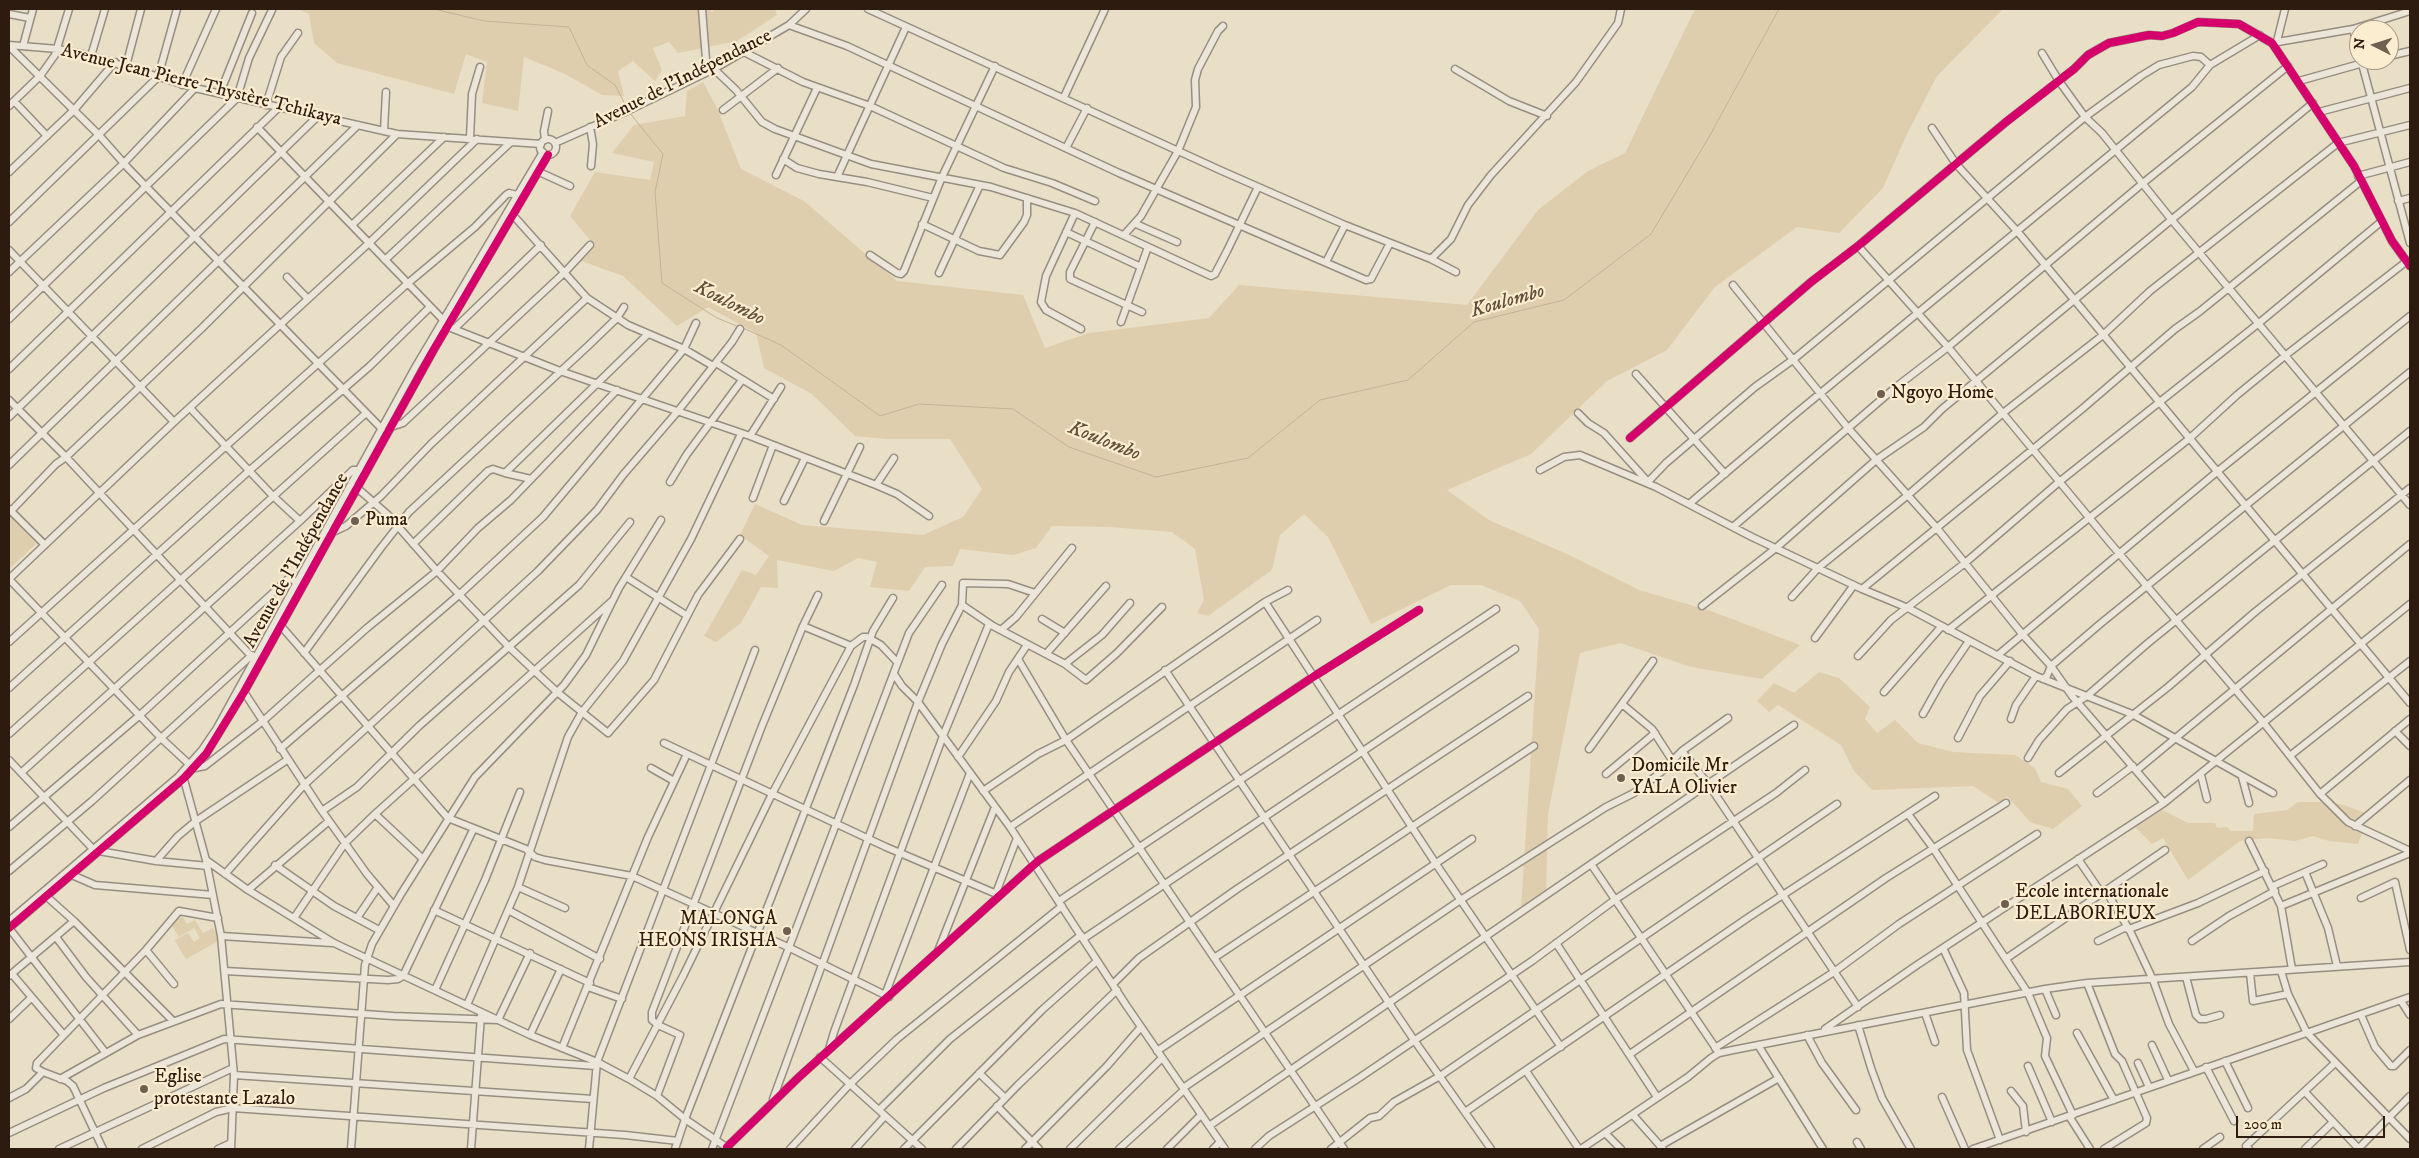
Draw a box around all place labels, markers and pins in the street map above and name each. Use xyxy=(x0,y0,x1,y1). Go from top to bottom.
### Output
place label: Ngoyo Home xyxy=(1891,383,1994,405)
marker: Ngoyo Home xyxy=(1875,388,1887,400)
place label: Puma xyxy=(365,510,408,532)
marker: Puma xyxy=(349,515,361,527)
place label: Domicile Mr YALA Olivier xyxy=(1631,756,1737,800)
marker: Domicile Mr YALA Olivier xyxy=(1615,772,1627,784)
place label: Ecole internationale DELABORIEUX xyxy=(2015,882,2169,926)
marker: Ecole internationale DELABORIEUX xyxy=(1999,898,2011,910)
place label: MALONGA HEONS IRISHA xyxy=(639,909,777,953)
marker: MALONGA HEONS IRISHA xyxy=(781,925,793,937)
place label: Eglise protestante Lazalo xyxy=(154,1067,295,1111)
marker: Eglise protestante Lazalo xyxy=(138,1083,150,1095)

